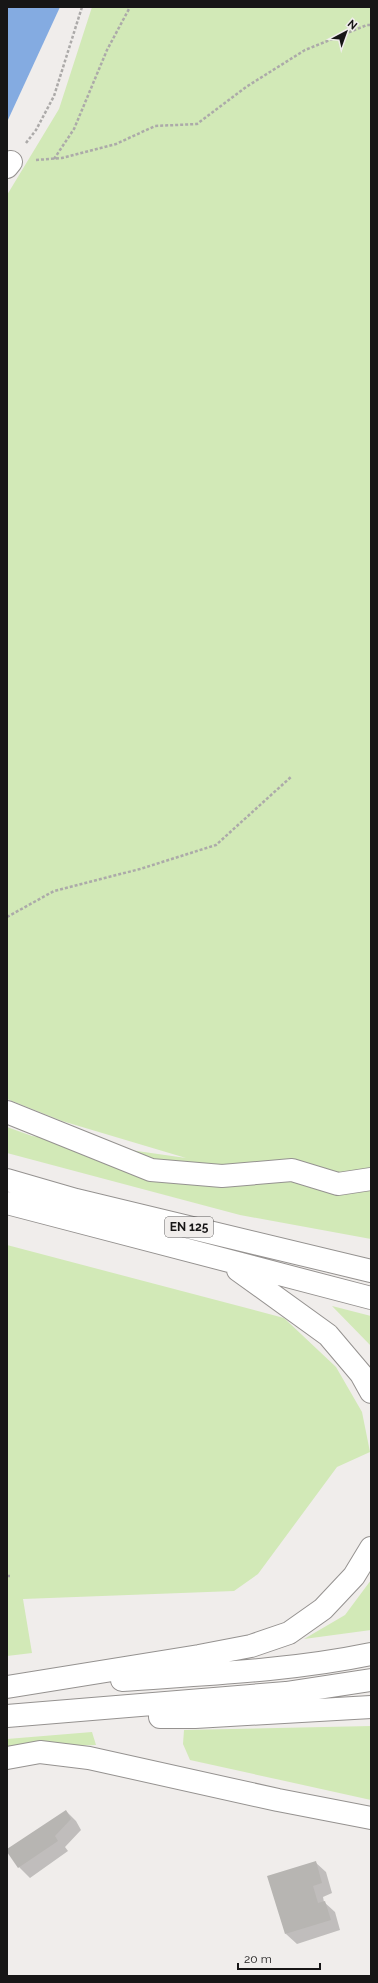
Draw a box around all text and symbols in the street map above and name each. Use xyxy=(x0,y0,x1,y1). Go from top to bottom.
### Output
north arrow xyxy=(326,12,366,52)
text: N xyxy=(345,17,360,32)
road number: EN 125 xyxy=(165,1217,213,1237)
scale bar xyxy=(238,1945,320,1971)
text: 20 m xyxy=(244,1952,272,1966)

